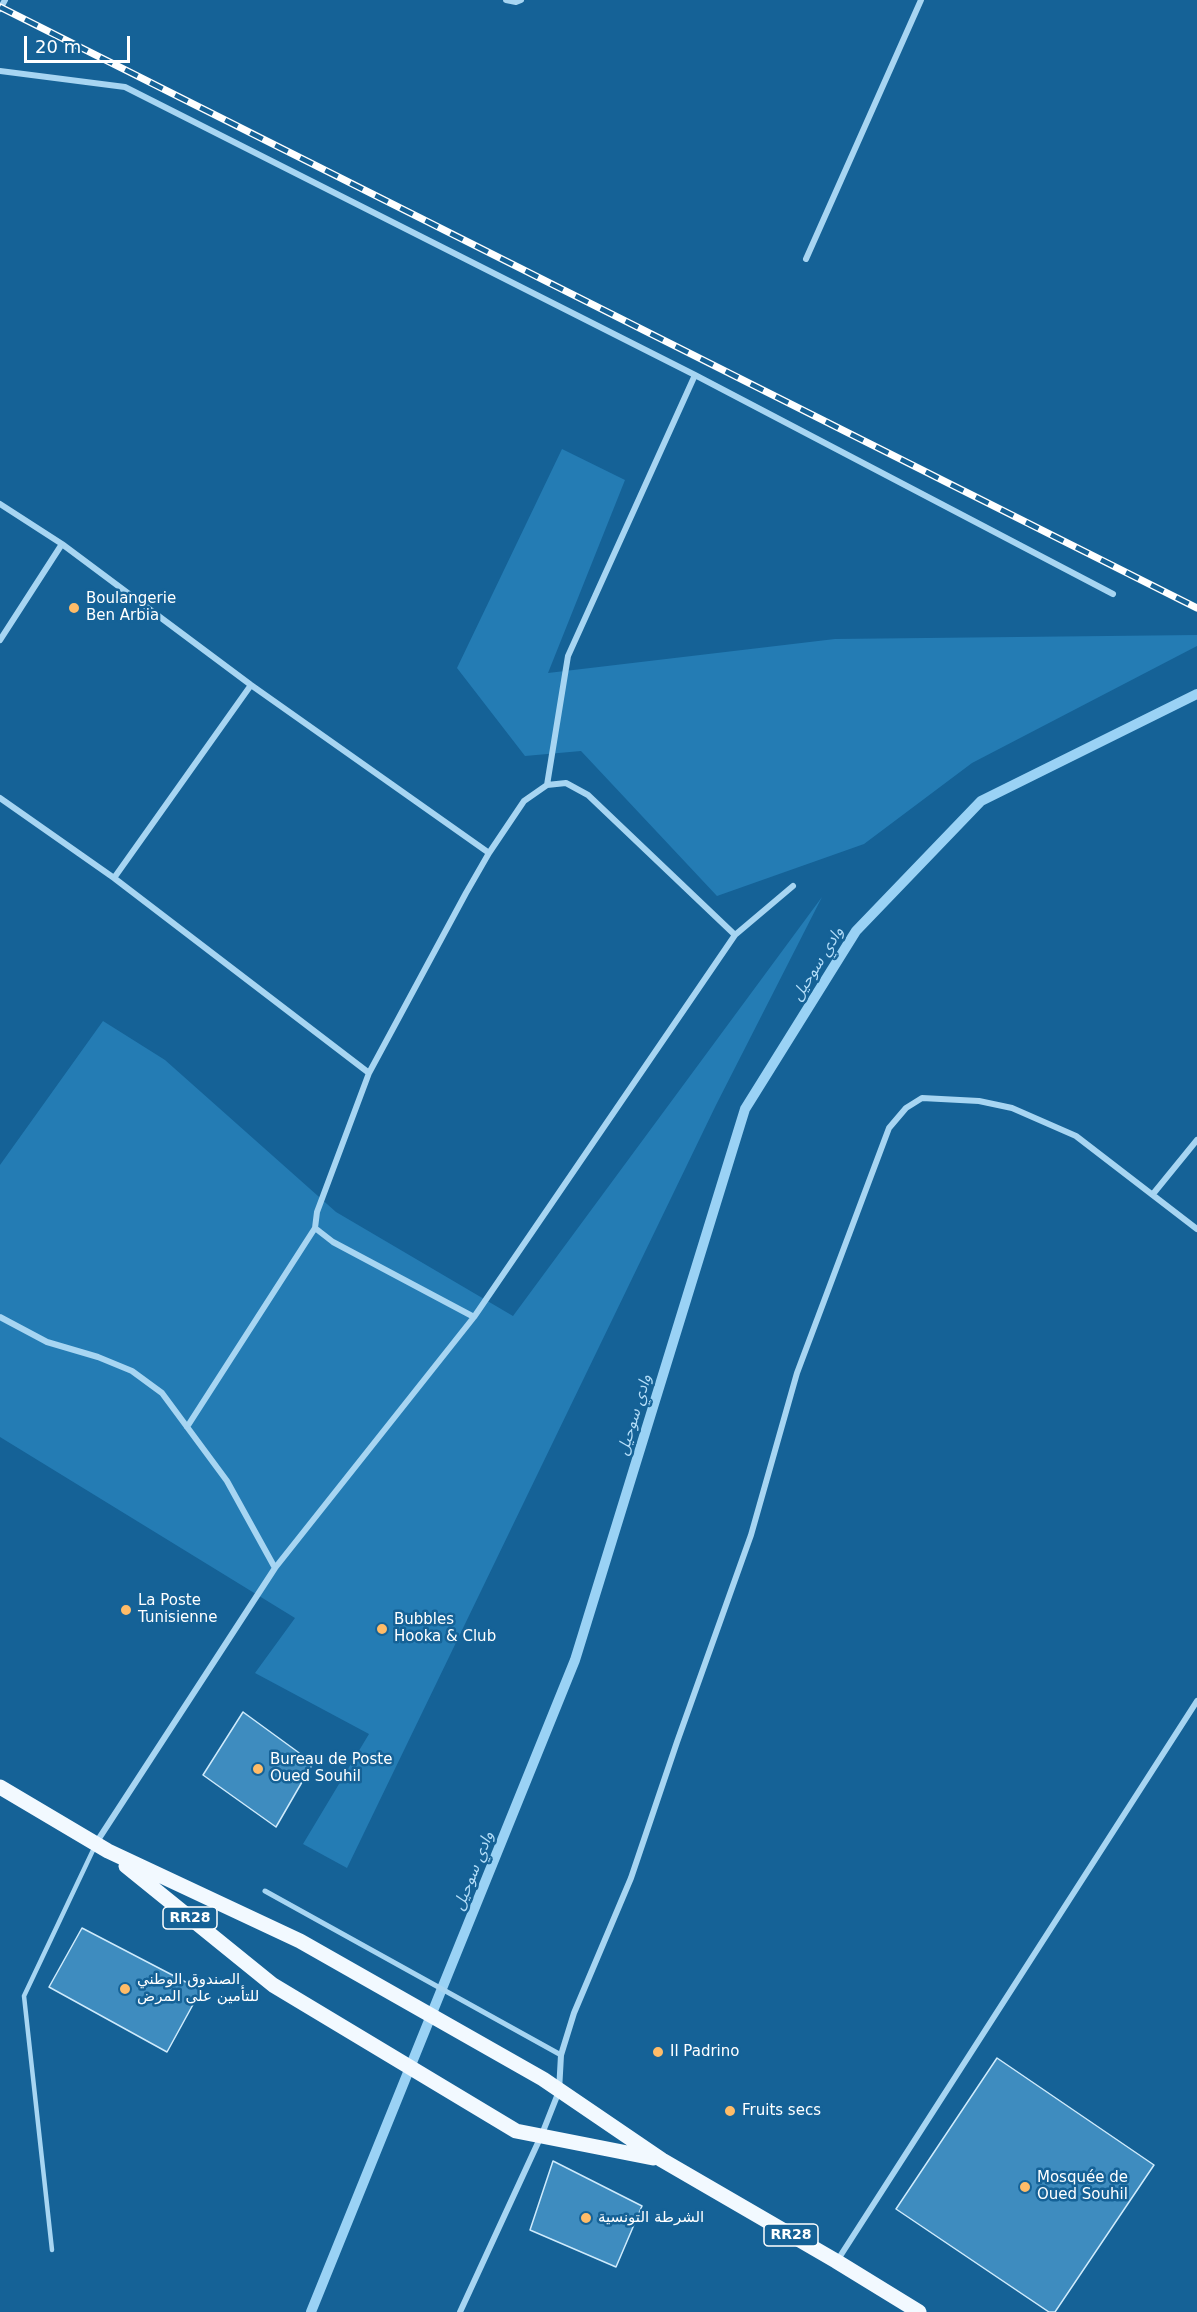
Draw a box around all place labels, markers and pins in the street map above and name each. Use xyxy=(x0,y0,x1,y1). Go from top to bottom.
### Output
place label: Boulangerie Ben Arbia xyxy=(86,590,176,625)
marker: Boulangerie Ben Arbia xyxy=(67,601,81,615)
place label: La Poste Tunisienne xyxy=(138,1592,218,1627)
marker: La Poste Tunisienne xyxy=(119,1603,133,1617)
place label: Bubbles Hooka & Club xyxy=(394,1611,496,1646)
marker: Bubbles Hooka & Club xyxy=(375,1622,389,1636)
place label: Bureau de Poste Oued Souhil xyxy=(270,1751,392,1786)
marker: Bureau de Poste Oued Souhil xyxy=(251,1762,265,1776)
place label: الصندوق الوطني للتأمين على المرض xyxy=(137,1971,259,2006)
marker: الصندوق الوطني للتأمين على المرض xyxy=(118,1982,132,1996)
place label: Il Padrino xyxy=(670,2043,739,2061)
marker: Il Padrino xyxy=(651,2045,665,2059)
place label: Fruits secs xyxy=(742,2102,821,2120)
marker: Fruits secs xyxy=(723,2104,737,2118)
place label: Mosquée de Oued Souhil xyxy=(1037,2169,1128,2204)
marker: Mosquée de Oued Souhil xyxy=(1018,2180,1032,2194)
place label: الشرطة التونسية xyxy=(598,2209,704,2227)
marker: الشرطة التونسية xyxy=(579,2211,593,2225)

